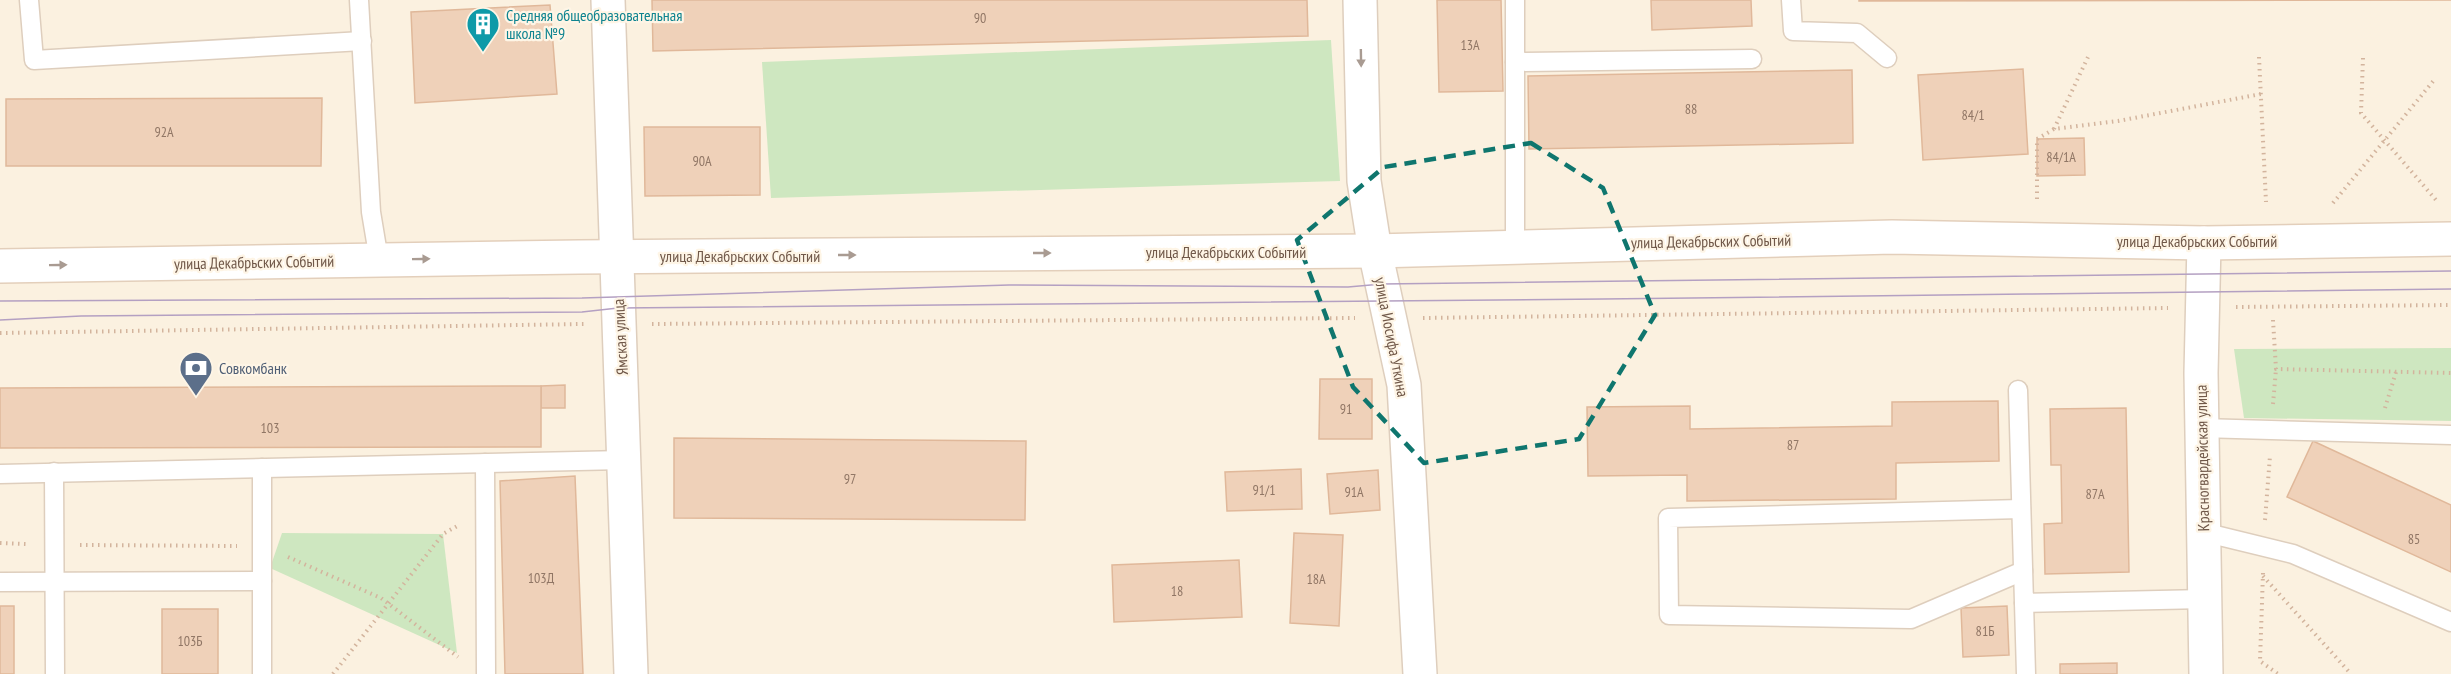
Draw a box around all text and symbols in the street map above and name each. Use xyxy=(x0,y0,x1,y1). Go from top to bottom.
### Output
place label: Средняя общеобразовательная школа №9 xyxy=(506,5,682,43)
building icon: Средняя общеобразовательная школа №9 xyxy=(465,6,501,53)
house number: 90 xyxy=(974,9,986,27)
house number: 13А xyxy=(1460,36,1480,54)
one-way arrow xyxy=(1356,49,1366,68)
house number: 88 xyxy=(1685,100,1697,118)
house number: 84/1 xyxy=(1961,106,1985,124)
house number: 92А xyxy=(154,123,174,141)
house number: 84/1А xyxy=(2046,148,2076,166)
house number: 90А xyxy=(692,152,712,170)
street label: улица Декабрьских Событий xyxy=(1631,230,1791,252)
street label: улица Декабрьских Событий xyxy=(2117,231,2277,251)
street label: улица Декабрьских Событий xyxy=(1146,242,1306,262)
street label: улица Декабрьских Событий xyxy=(660,246,820,266)
one-way arrow xyxy=(1033,248,1052,258)
one-way arrow xyxy=(838,250,857,260)
street label: улица Декабрьских Событий xyxy=(174,251,334,273)
one-way arrow xyxy=(412,254,431,264)
one-way arrow xyxy=(49,260,68,270)
street label: улица Иосифа Уткина xyxy=(1371,275,1413,399)
street label: Ямская улица xyxy=(608,298,632,376)
bank icon: Совкомбанк xyxy=(178,350,214,397)
place label: Совкомбанк xyxy=(219,358,288,378)
street label: Красногвардейская улица xyxy=(2191,385,2213,531)
house number: 91 xyxy=(1340,400,1352,418)
house number: 103 xyxy=(261,419,279,437)
house number: 87 xyxy=(1787,436,1799,454)
house number: 97 xyxy=(844,470,856,488)
house number: 91/1 xyxy=(1252,481,1276,499)
house number: 91А xyxy=(1344,483,1364,501)
house number: 87А xyxy=(2085,485,2105,503)
house number: 85 xyxy=(2408,530,2420,548)
house number: 103Д xyxy=(528,569,555,587)
house number: 18А xyxy=(1306,570,1326,588)
house number: 18 xyxy=(1171,582,1183,600)
house number: 81Б xyxy=(1976,622,1994,640)
house number: 103Б xyxy=(177,632,203,650)

